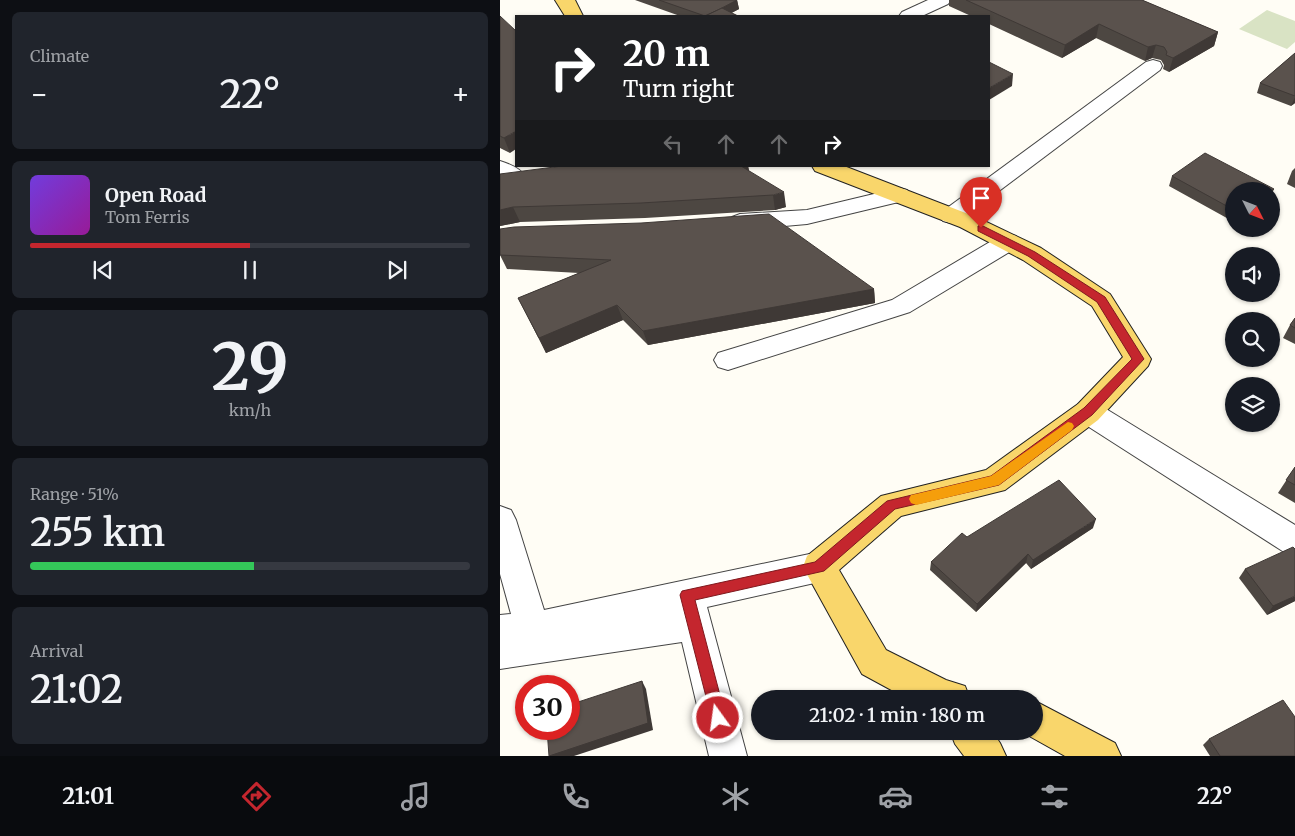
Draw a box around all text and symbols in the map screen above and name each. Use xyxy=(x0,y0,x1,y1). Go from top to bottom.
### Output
text: 20 m xyxy=(623,32,710,76)
icon: right xyxy=(540,35,605,100)
text: Climate xyxy=(30,46,89,66)
text: 22° xyxy=(219,71,281,118)
text: Turn right xyxy=(623,75,734,103)
text: − xyxy=(30,76,49,112)
text: + xyxy=(451,76,470,112)
icon: left xyxy=(659,130,687,158)
icon: ahead xyxy=(712,130,740,158)
icon: ahead xyxy=(765,130,793,158)
icon: right xyxy=(818,130,846,158)
pin xyxy=(960,177,1002,228)
north arrow xyxy=(1225,182,1280,238)
map controls xyxy=(1225,182,1280,432)
text: Open Road xyxy=(105,183,207,207)
icon: arrive xyxy=(967,184,995,212)
text: Tom Ferris xyxy=(105,207,190,227)
button: sound xyxy=(1225,247,1280,302)
icon: previous xyxy=(89,256,117,284)
icon: pause xyxy=(236,256,264,284)
icon: next xyxy=(383,256,411,284)
button: search xyxy=(1225,312,1280,367)
text: 29 xyxy=(211,326,289,408)
button: layers xyxy=(1225,377,1280,432)
text: km/h xyxy=(229,400,271,420)
text: Range · 51% xyxy=(30,484,119,504)
text: 255 km xyxy=(30,509,165,556)
text: Arrival xyxy=(30,641,83,661)
text: 21:02 xyxy=(30,666,123,713)
speed limit sign: 30 xyxy=(515,675,580,740)
position arrow xyxy=(691,691,743,743)
text: 21:02 · 1 min · 180 m xyxy=(809,703,985,727)
icon: directions xyxy=(239,779,274,814)
icon: music xyxy=(398,779,433,814)
icon: phone xyxy=(558,779,593,814)
icon: climate xyxy=(718,779,753,814)
icon: car xyxy=(878,779,913,814)
icon: filters xyxy=(1037,779,1072,814)
text: 21:01 xyxy=(62,782,114,810)
text: 22° xyxy=(1197,782,1233,810)

